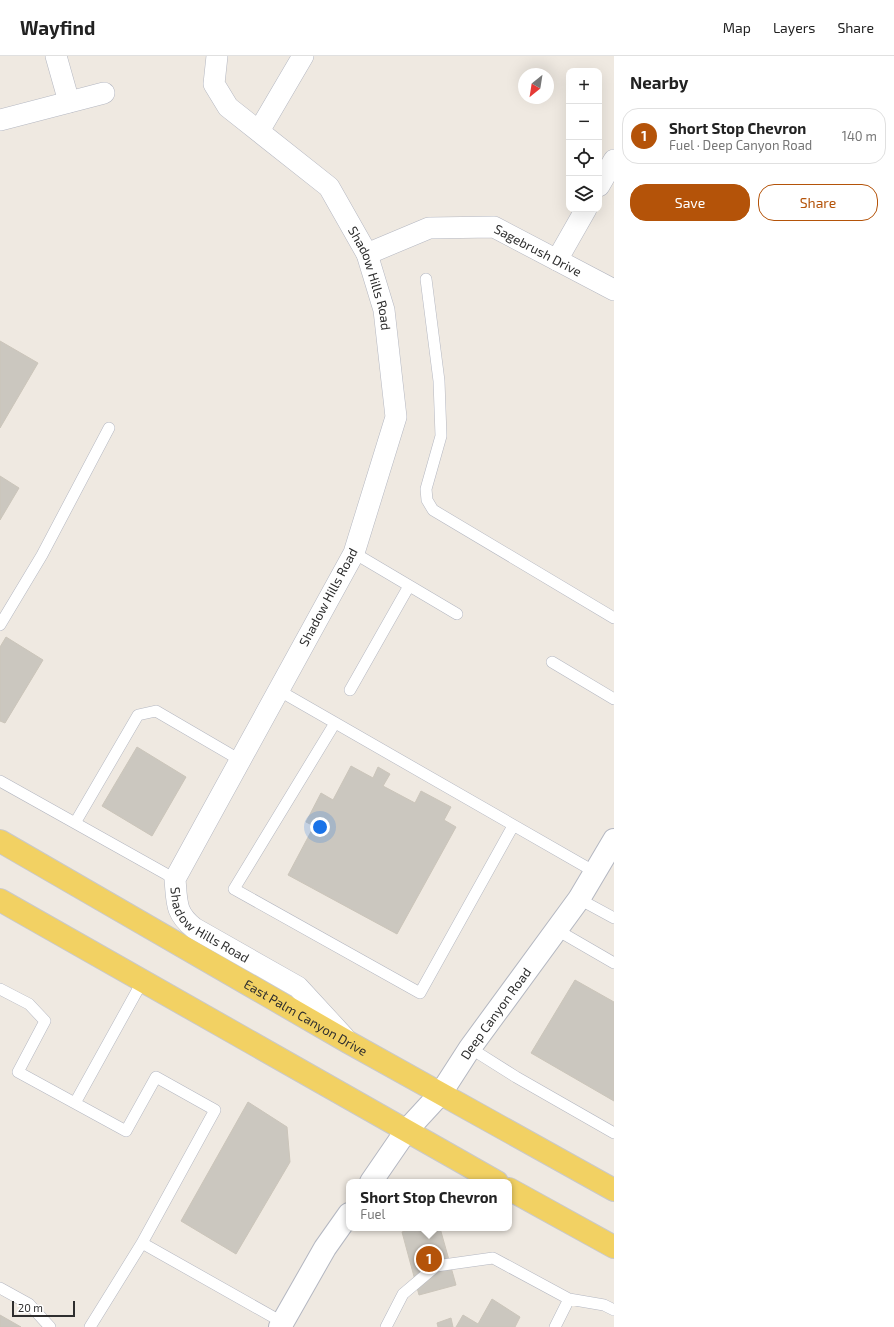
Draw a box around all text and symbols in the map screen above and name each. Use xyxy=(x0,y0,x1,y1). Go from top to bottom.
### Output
text: Wayfind xyxy=(20,16,95,39)
text: Map xyxy=(723,19,751,36)
text: Layers xyxy=(773,19,815,36)
text: Share xyxy=(837,19,874,36)
north arrow xyxy=(518,68,554,104)
map controls xyxy=(566,68,602,212)
button: + xyxy=(566,68,602,104)
text: Nearby xyxy=(630,72,688,92)
button: − xyxy=(566,104,602,140)
text: Short Stop Chevron xyxy=(669,119,806,137)
text: 1 xyxy=(641,128,647,144)
text: 140 m xyxy=(842,128,877,144)
text: Fuel · Deep Canyon Road xyxy=(669,137,812,153)
button: locate xyxy=(566,140,602,176)
button: layers xyxy=(566,176,602,212)
button: Save xyxy=(630,184,750,221)
button: Share xyxy=(758,184,878,221)
street label: Sagebrush Drive xyxy=(492,221,585,280)
street label: Shadow Hills Road xyxy=(345,223,394,331)
street label: Shadow Hills Road xyxy=(295,545,361,649)
your location xyxy=(310,817,330,837)
street label: Shadow Hills Road xyxy=(168,886,252,966)
street label: Deep Canyon Road xyxy=(457,964,534,1062)
street label: East Palm Canyon Drive xyxy=(241,976,370,1059)
popup xyxy=(346,1179,512,1231)
text: Short Stop Chevron xyxy=(360,1188,498,1206)
text: Fuel xyxy=(360,1206,385,1222)
pin: 1 xyxy=(416,1244,442,1274)
scale bar xyxy=(12,1299,75,1318)
text: 20 m xyxy=(18,1301,43,1314)

